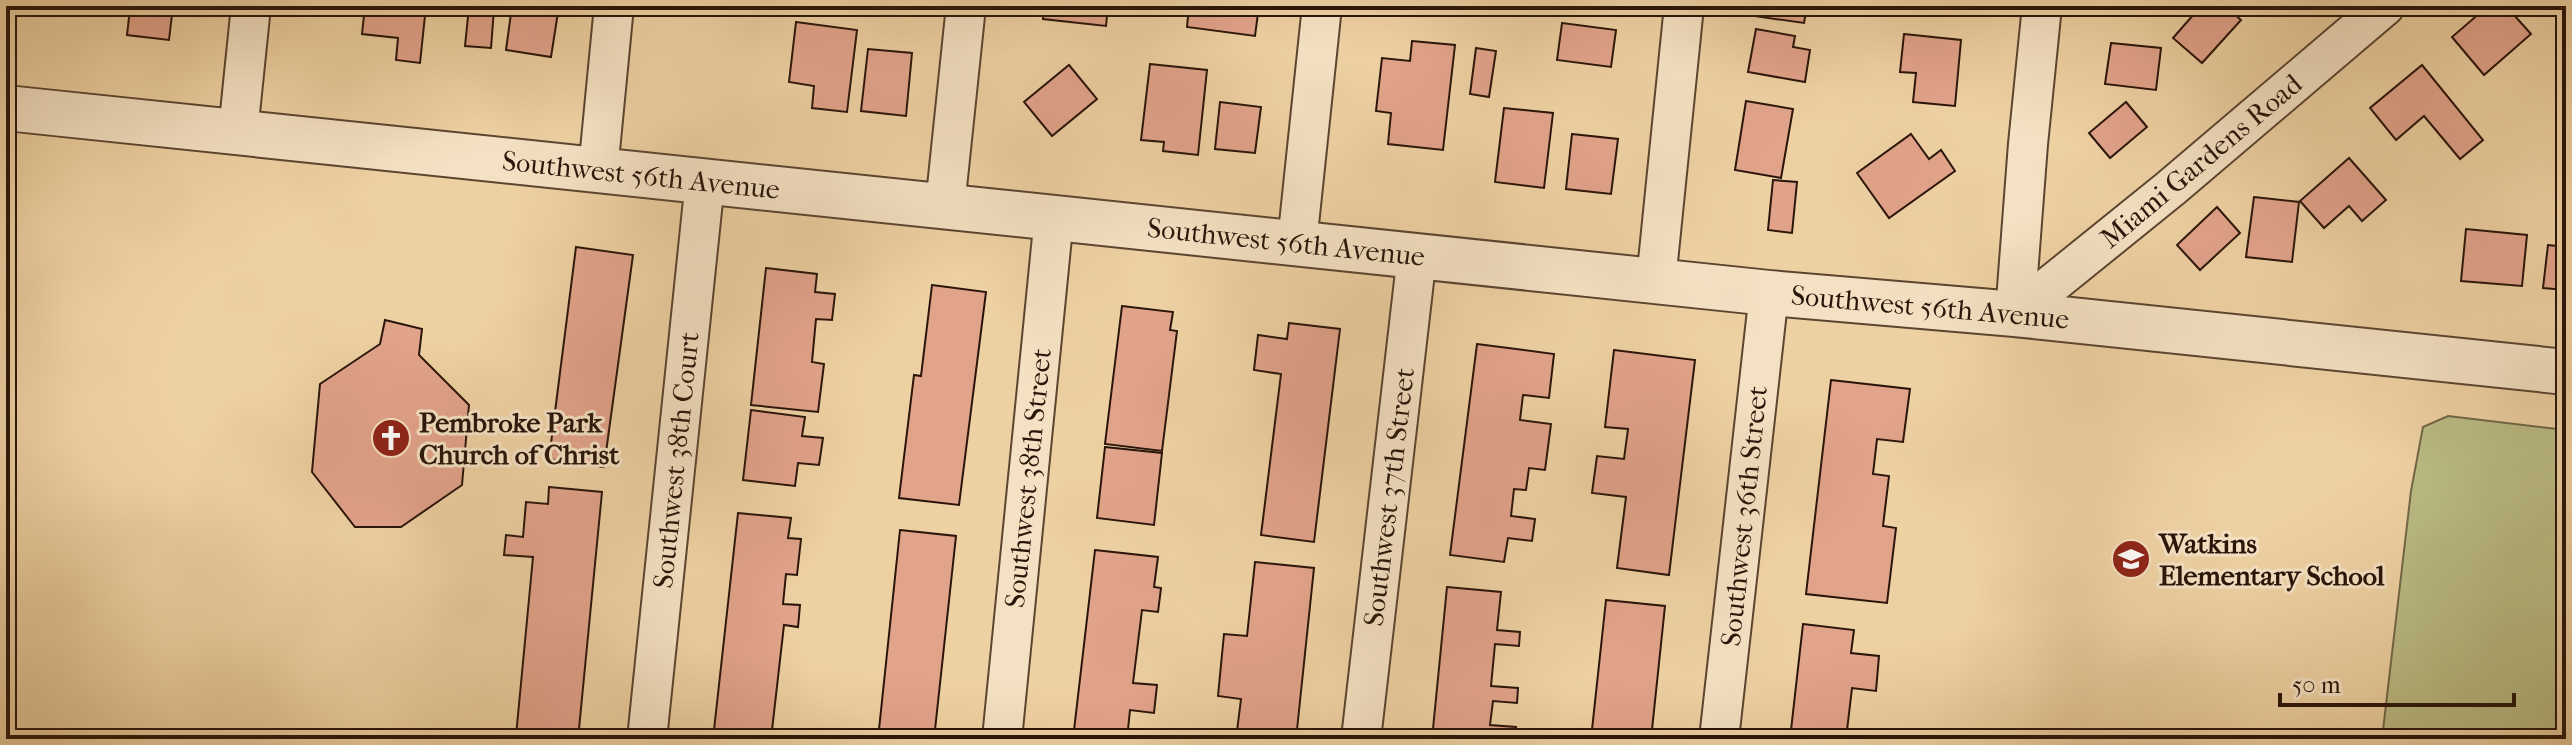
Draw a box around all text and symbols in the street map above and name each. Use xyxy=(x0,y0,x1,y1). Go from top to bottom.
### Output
street label: Miami Gardens Road xyxy=(2094,67,2309,255)
street label: Southwest 56th Avenue xyxy=(500,144,782,206)
street label: Southwest 56th Avenue xyxy=(1145,211,1427,273)
street label: Southwest 56th Avenue xyxy=(1790,278,2071,336)
street label: Southwest 38th Court xyxy=(646,330,706,590)
street label: Southwest 38th Street xyxy=(998,347,1058,609)
street label: Southwest 37th Street xyxy=(1357,366,1421,628)
street label: Southwest 36th Street xyxy=(1714,384,1774,648)
place label: Pembroke Park Church of Christ xyxy=(419,406,620,471)
church icon: Pembroke Park Church of Christ xyxy=(370,417,412,459)
place label: Watkins Elementary School xyxy=(2158,527,2385,592)
school or university icon: Watkins Elementary School xyxy=(2110,538,2152,580)
scale bar xyxy=(2280,657,2514,707)
text: 50 m xyxy=(2292,671,2341,699)

